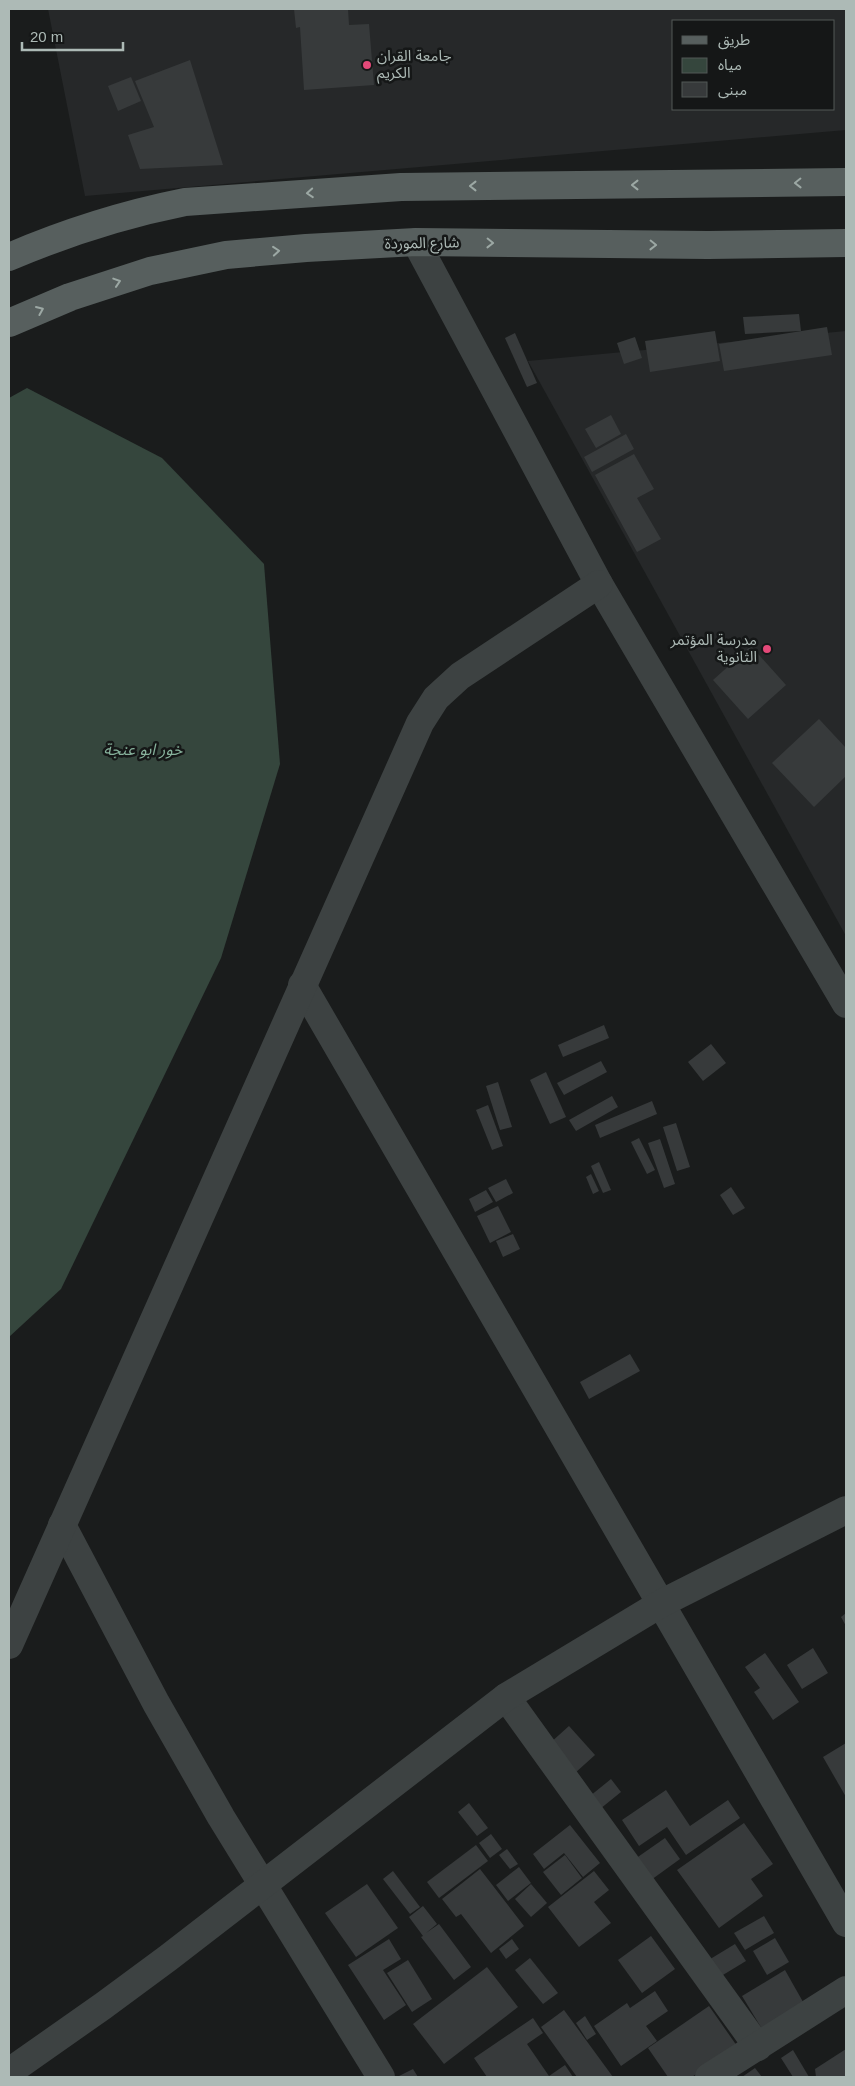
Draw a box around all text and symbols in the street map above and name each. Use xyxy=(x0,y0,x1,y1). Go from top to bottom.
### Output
scale bar xyxy=(22,20,124,52)
legend xyxy=(672,20,835,110)
text: 20 m xyxy=(30,28,63,45)
text: طريق xyxy=(718,31,750,50)
place label: جامعة القران الكريم xyxy=(377,47,452,84)
text: مياه xyxy=(718,56,742,73)
marker: جامعة القران الكريم xyxy=(361,59,373,71)
text: مبنى xyxy=(718,81,747,99)
one-way arrow xyxy=(793,177,801,188)
one-way arrow xyxy=(631,180,638,190)
one-way arrow xyxy=(468,181,476,191)
one-way arrow xyxy=(306,187,314,198)
street label: شارع الموردة xyxy=(384,233,460,256)
one-way arrow xyxy=(487,238,495,248)
one-way arrow xyxy=(650,240,657,250)
one-way arrow xyxy=(272,245,280,256)
one-way arrow xyxy=(112,278,120,288)
one-way arrow xyxy=(35,306,43,316)
place label: مدرسة المؤتمر الثانوية xyxy=(670,631,757,666)
marker: مدرسة المؤتمر الثانوية xyxy=(761,643,773,655)
water label: خور ابو عنجة xyxy=(104,741,183,759)

